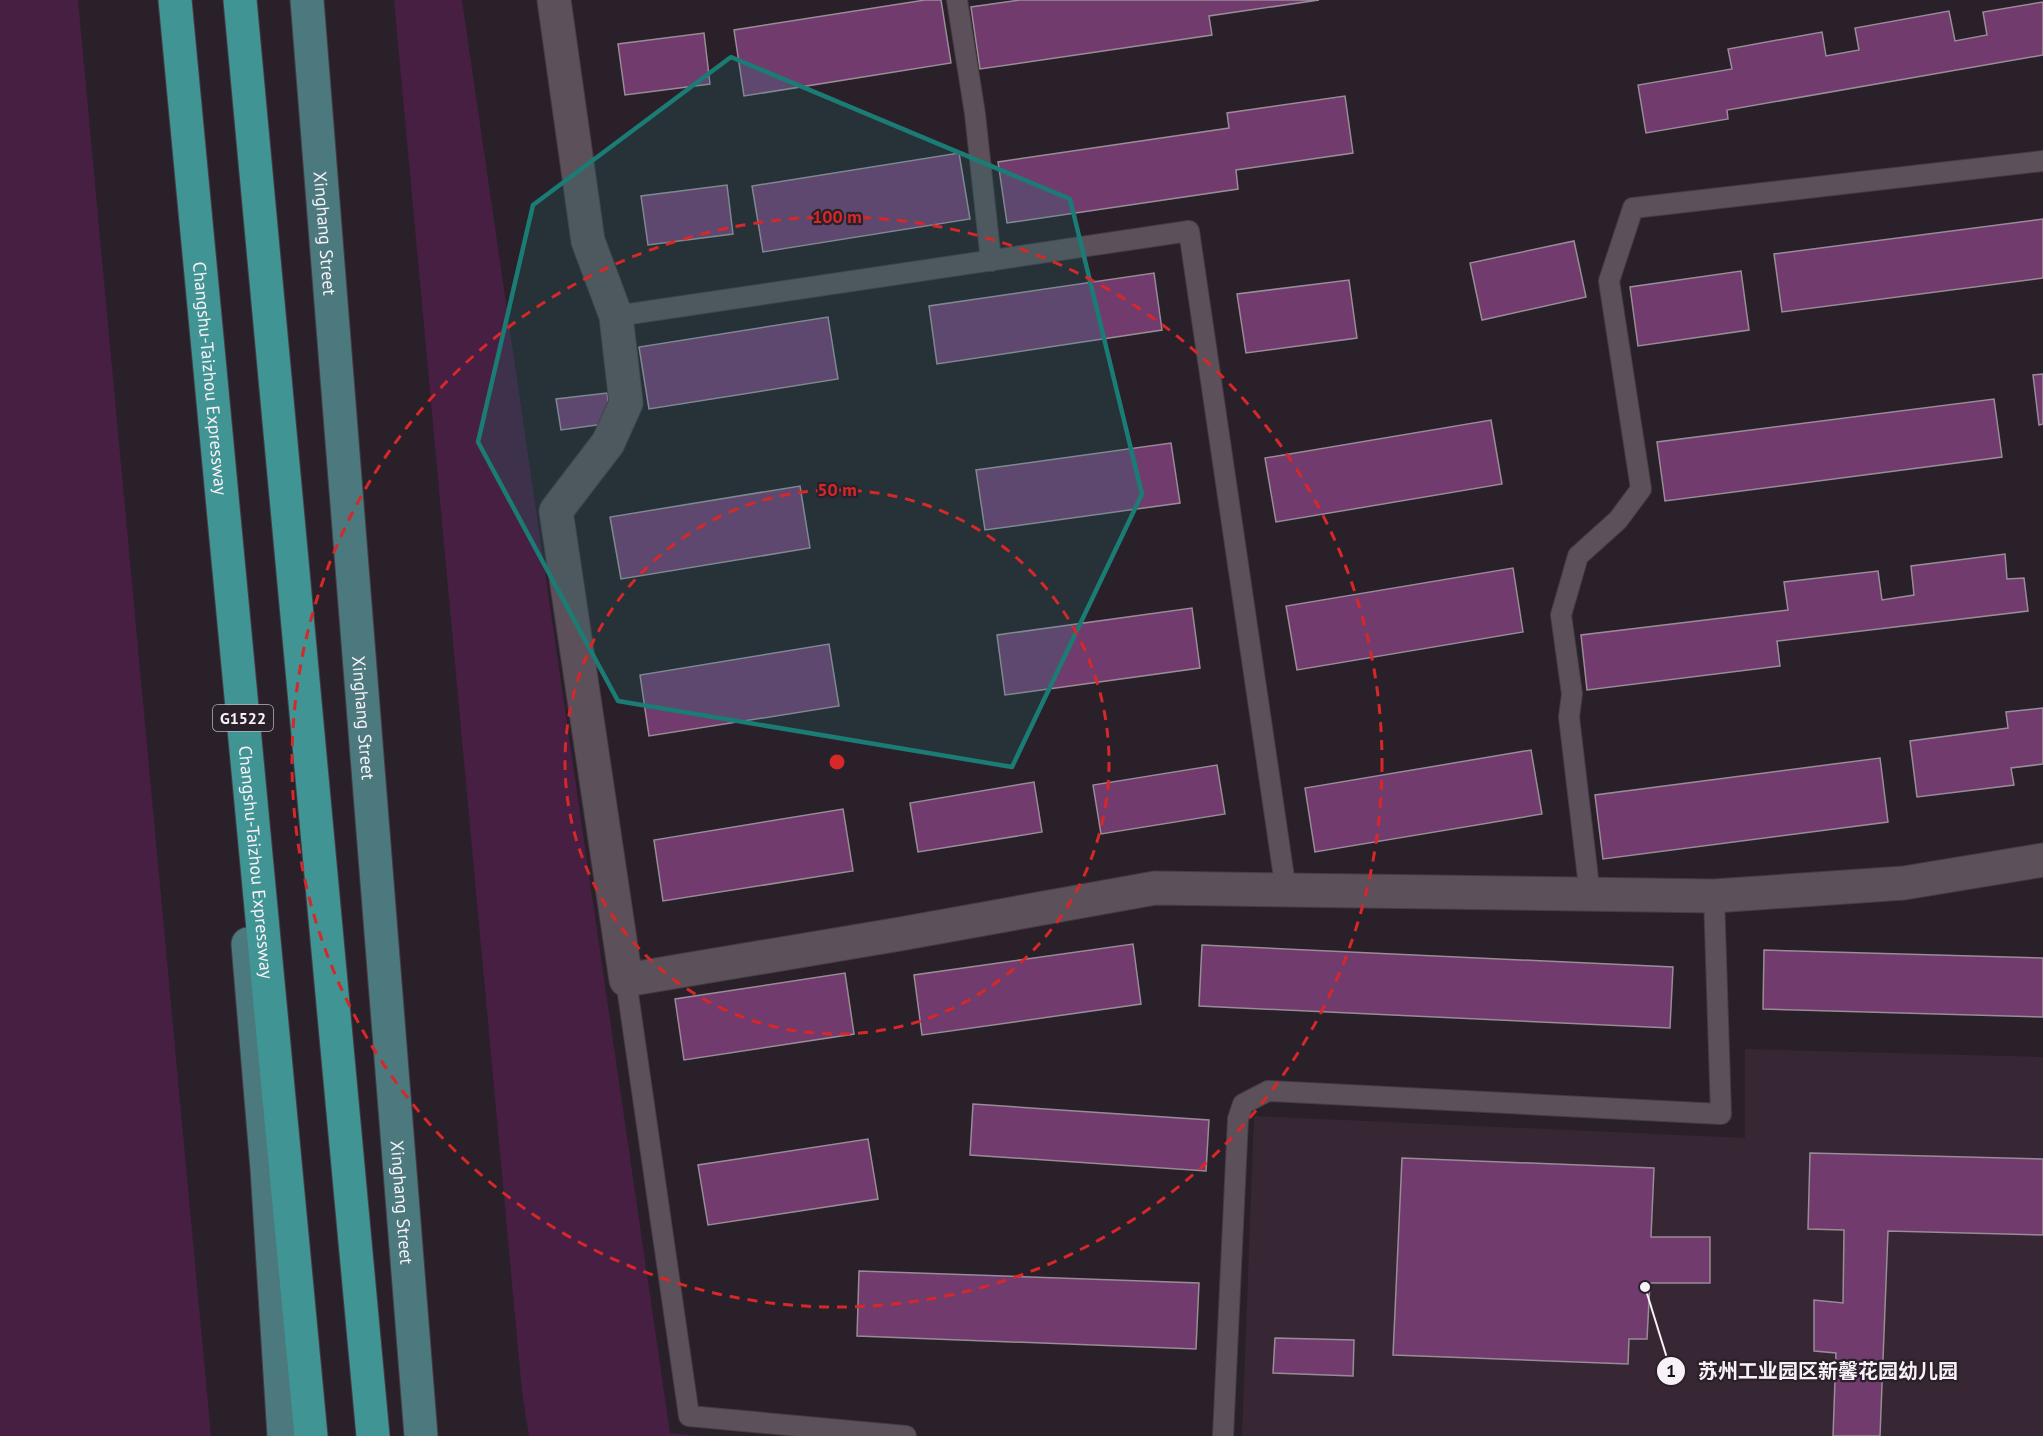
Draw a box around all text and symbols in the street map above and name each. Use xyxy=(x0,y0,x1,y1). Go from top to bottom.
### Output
street label: Xinghang Street xyxy=(309,170,342,296)
text: 100 m xyxy=(812,205,862,228)
street label: Changshu-Taizhou Expressway xyxy=(188,261,233,497)
text: 50 m xyxy=(817,478,857,501)
street label: Xinghang Street xyxy=(348,655,380,781)
road number: G1522 xyxy=(213,705,273,731)
street label: Changshu-Taizhou Expressway xyxy=(234,744,279,980)
centre of rings xyxy=(827,752,847,772)
street label: Xinghang Street xyxy=(386,1139,419,1265)
callout: 苏州工业园区新馨花园幼儿园 xyxy=(1656,1352,1970,1390)
text: 苏州工业园区新馨花园幼儿园 xyxy=(1698,1358,1958,1384)
text: 1 xyxy=(1666,1359,1676,1382)

